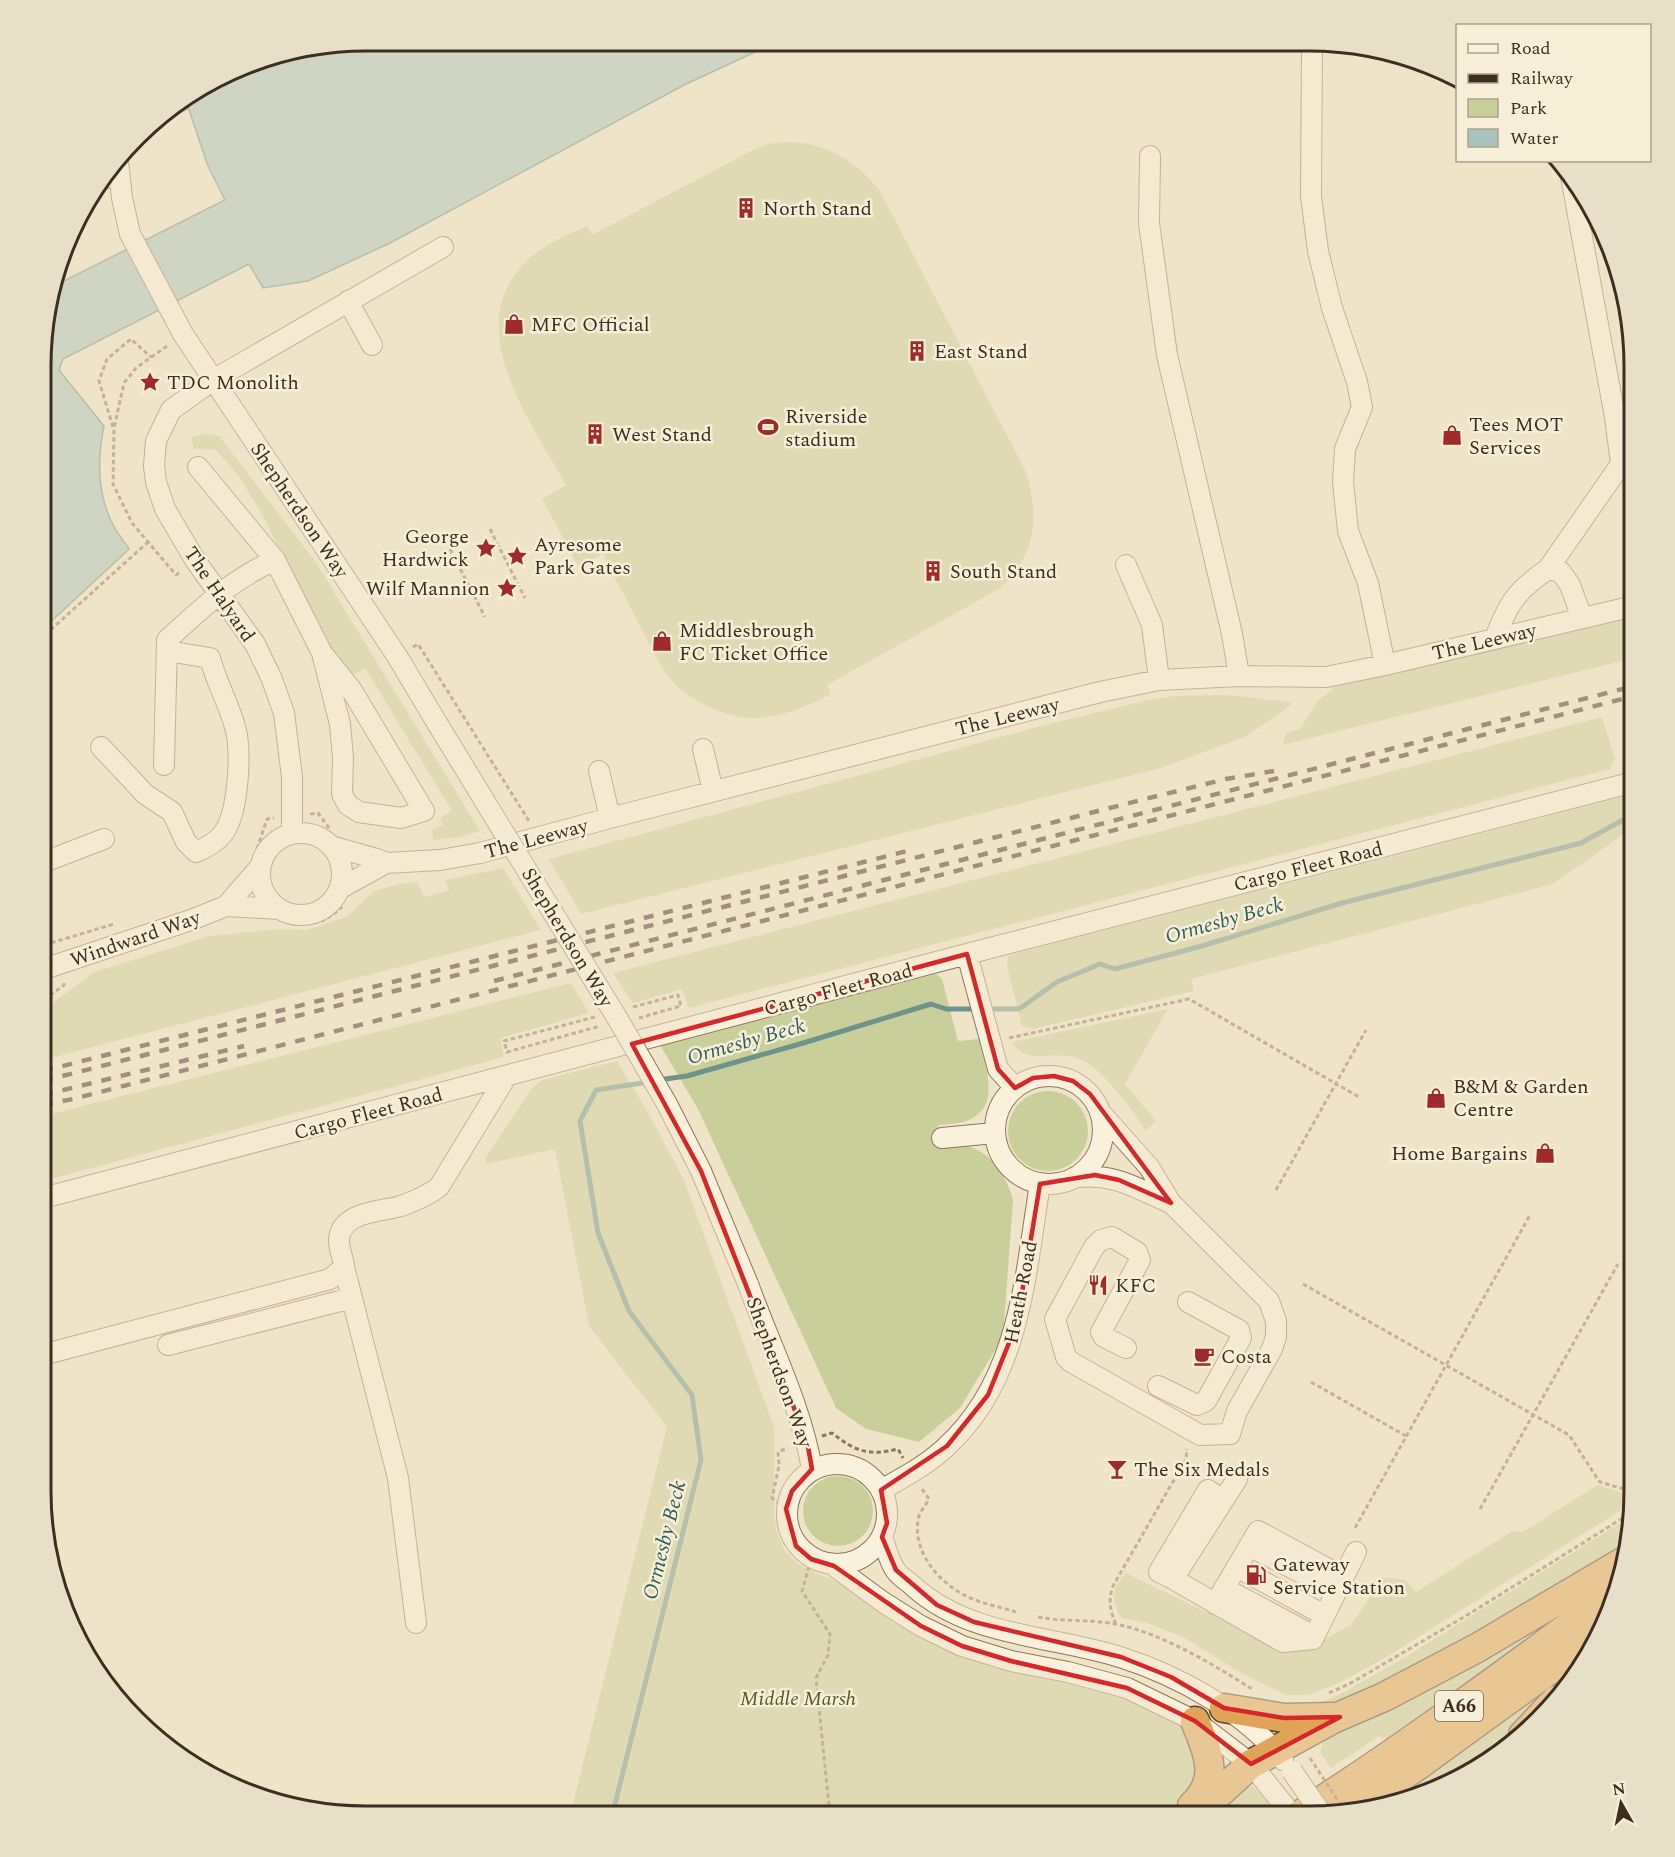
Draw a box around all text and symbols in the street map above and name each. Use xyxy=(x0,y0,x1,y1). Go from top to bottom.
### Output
legend xyxy=(1456,24,1651,162)
text: Road xyxy=(1510,35,1551,62)
text: Railway xyxy=(1510,65,1574,92)
text: Park xyxy=(1510,95,1547,122)
text: Water xyxy=(1510,125,1558,152)
place label: North Stand xyxy=(763,194,872,224)
building icon: North Stand xyxy=(734,196,758,220)
place label: MFC Official xyxy=(531,310,650,340)
shop icon: MFC Official xyxy=(502,312,526,336)
place label: East Stand xyxy=(934,337,1028,367)
building icon: East Stand xyxy=(905,339,929,363)
place label: TDC Monolith xyxy=(167,368,299,398)
place icon: TDC Monolith xyxy=(138,370,162,394)
place label: Riverside stadium xyxy=(785,402,867,455)
place label: Tees MOT Services xyxy=(1469,410,1563,463)
sports icon: Riverside stadium xyxy=(756,415,780,439)
place label: West Stand xyxy=(612,420,712,450)
building icon: West Stand xyxy=(583,422,607,446)
shop icon: Tees MOT Services xyxy=(1440,423,1464,447)
street label: Shepherdson Way xyxy=(242,437,357,586)
place label: George Hardwick xyxy=(382,522,469,575)
place label: Ayresome Park Gates xyxy=(534,530,631,583)
place icon: George Hardwick xyxy=(474,536,498,560)
street label: The Halyard xyxy=(176,541,262,649)
place icon: Ayresome Park Gates xyxy=(505,544,529,568)
place label: South Stand xyxy=(950,557,1057,587)
building icon: South Stand xyxy=(921,559,945,583)
place label: Wilf Mannion xyxy=(366,574,490,604)
place icon: Wilf Mannion xyxy=(495,576,519,600)
street label: The Leeway xyxy=(1429,615,1541,669)
place label: Middlesbrough FC Ticket Office xyxy=(679,616,828,669)
shop icon: Middlesbrough FC Ticket Office xyxy=(650,629,674,653)
street label: The Leeway xyxy=(952,689,1064,744)
street label: The Leeway xyxy=(481,810,593,867)
street label: Cargo Fleet Road xyxy=(1230,834,1386,900)
street label: Shepherdson Way xyxy=(514,862,621,1014)
water label: Ormesby Beck xyxy=(1161,889,1287,953)
street label: Windward Way xyxy=(66,902,206,975)
street label: Cargo Fleet Road xyxy=(760,956,916,1024)
water label: Ormesby Beck xyxy=(683,1010,809,1074)
place label: B&M & Garden Centre xyxy=(1453,1072,1589,1125)
street label: Cargo Fleet Road xyxy=(290,1080,446,1148)
shop icon: B&M & Garden Centre xyxy=(1424,1086,1448,1110)
place label: Home Bargains xyxy=(1391,1139,1528,1169)
shop icon: Home Bargains xyxy=(1533,1141,1557,1165)
street label: Heath Road xyxy=(996,1238,1046,1346)
place label: KFC xyxy=(1115,1271,1156,1301)
restaurant icon: KFC xyxy=(1086,1273,1110,1297)
street label: Shepherdson Way xyxy=(738,1293,821,1453)
place label: Costa xyxy=(1221,1342,1272,1372)
cafe icon: Costa xyxy=(1192,1344,1216,1368)
place label: The Six Medals xyxy=(1134,1455,1270,1485)
bar icon: The Six Medals xyxy=(1105,1457,1129,1481)
water label: Ormesby Beck xyxy=(635,1477,695,1603)
place label: Gateway Service Station xyxy=(1273,1550,1405,1603)
fuel station icon: Gateway Service Station xyxy=(1244,1563,1268,1587)
park label: Middle Marsh xyxy=(740,1684,856,1714)
road number: A66 xyxy=(1435,1691,1483,1721)
north arrow xyxy=(1591,1773,1651,1833)
text: N xyxy=(1610,1776,1627,1802)

